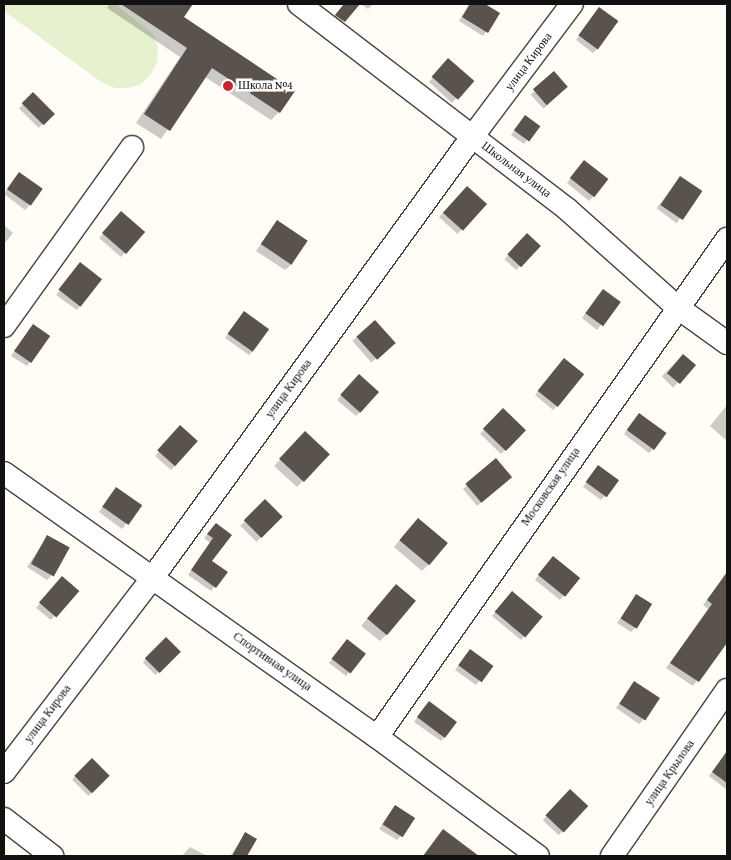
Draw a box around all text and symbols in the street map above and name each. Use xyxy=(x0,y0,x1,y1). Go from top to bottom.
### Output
street label: улица Кирова xyxy=(502,30,556,94)
place label: Школа №4 xyxy=(238,79,293,93)
marker: Школа №4 xyxy=(222,80,234,92)
street label: Школьная улица xyxy=(478,139,554,201)
street label: улица Кирова xyxy=(263,357,315,421)
street label: Московская улица xyxy=(519,445,583,529)
street label: Спортивная улица xyxy=(230,630,314,694)
street label: улица Кирова xyxy=(21,682,75,746)
street label: улица Крылова xyxy=(642,737,698,809)

